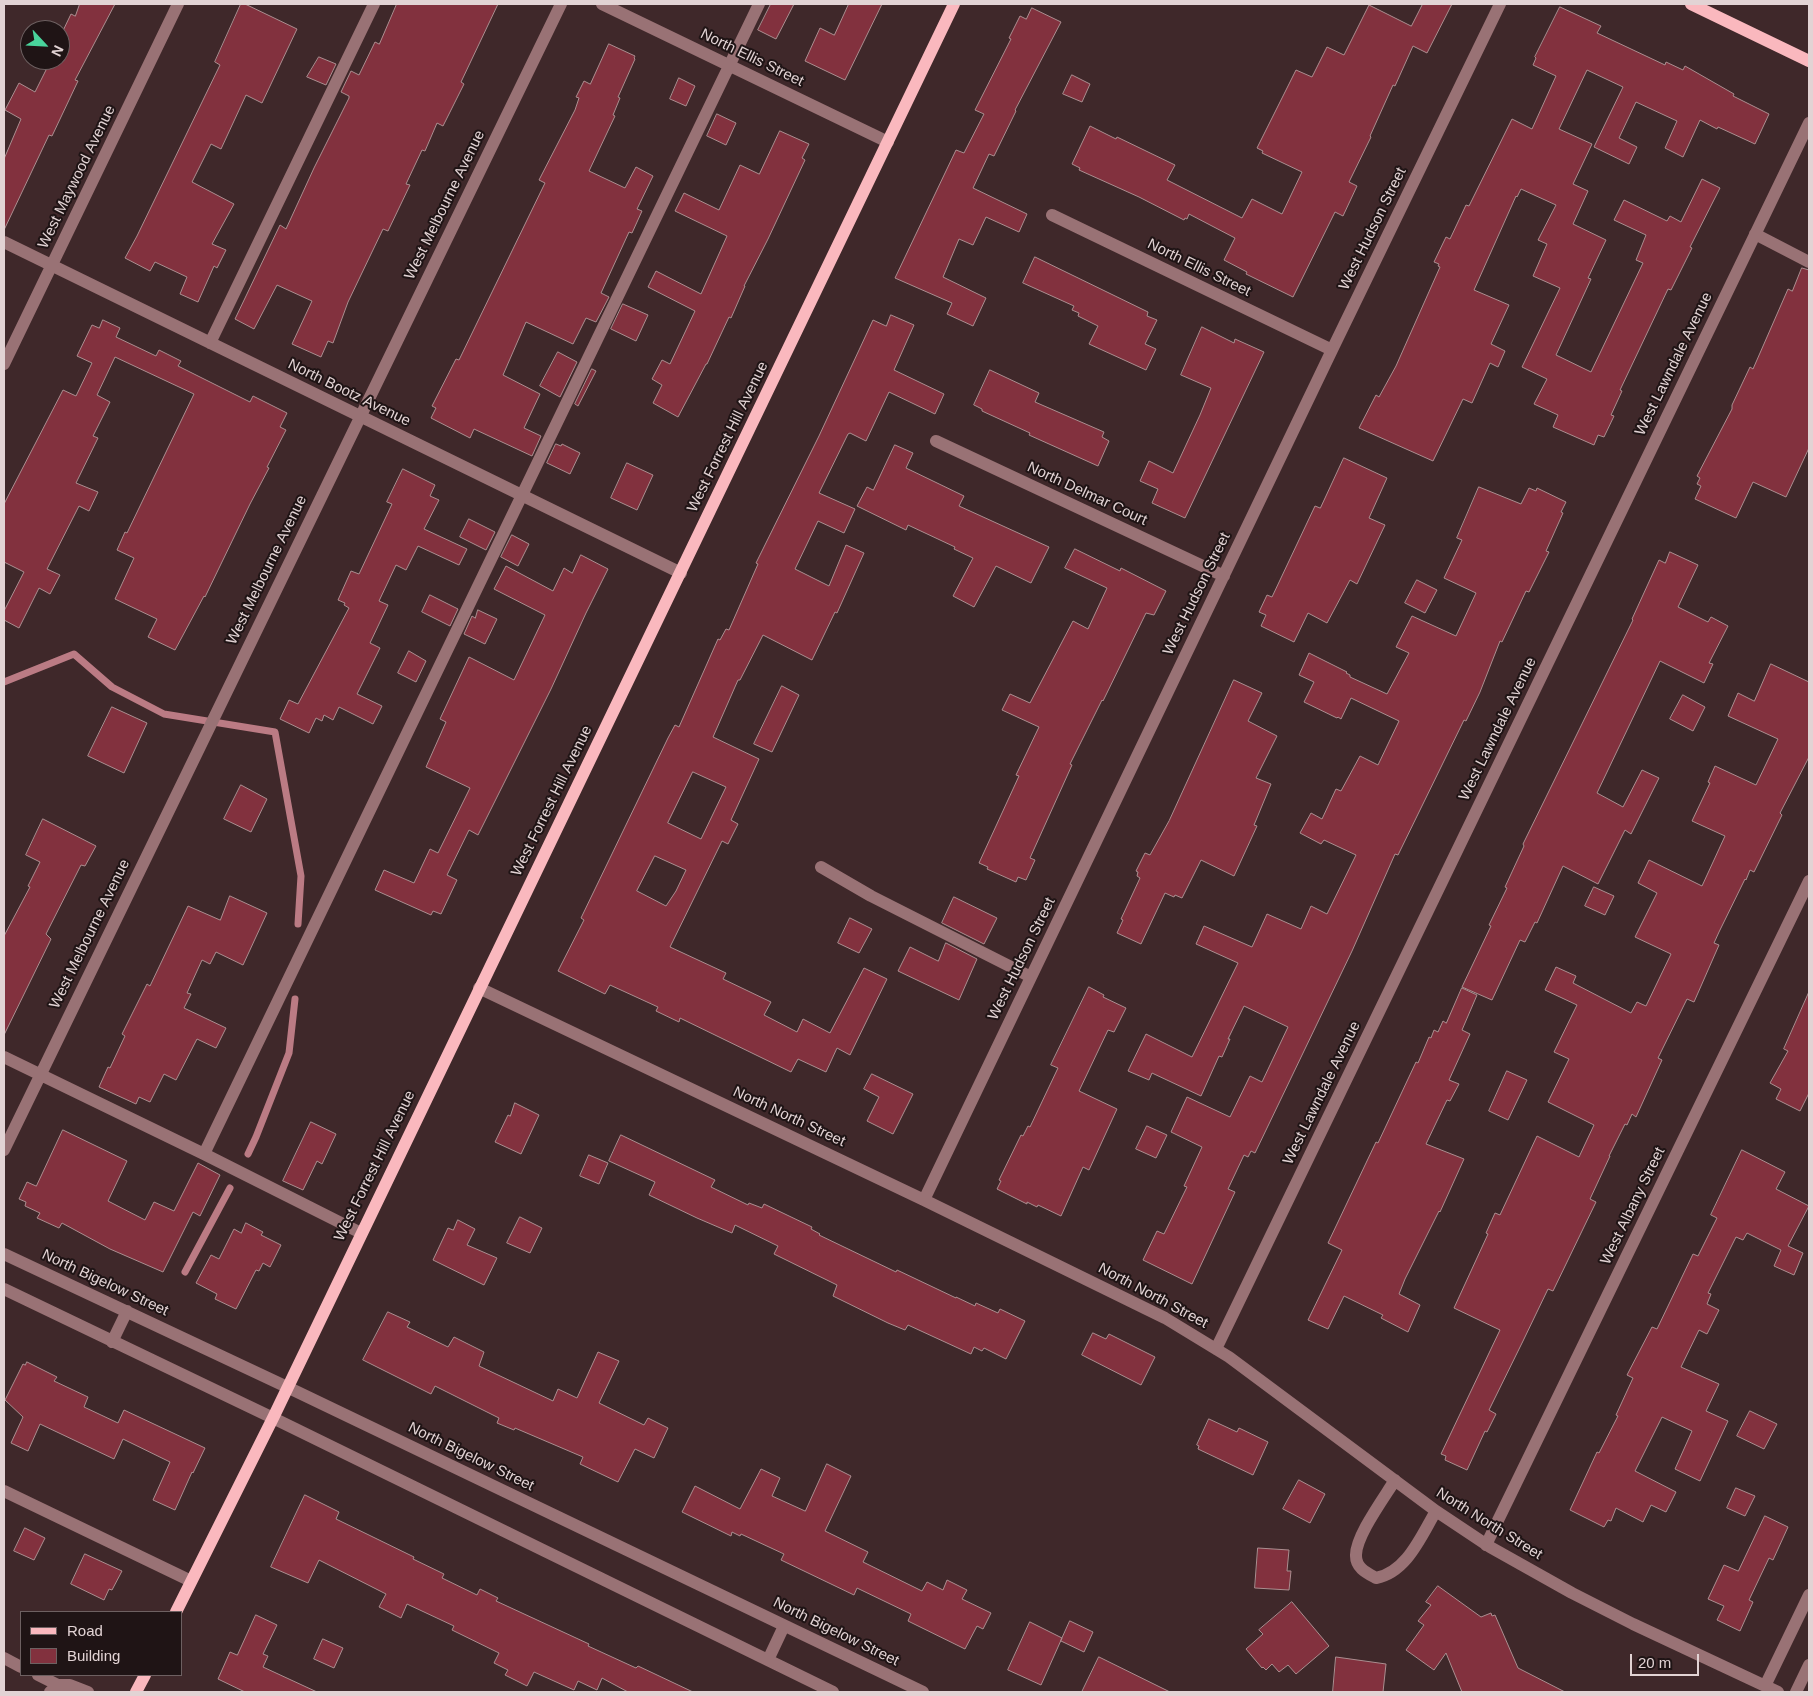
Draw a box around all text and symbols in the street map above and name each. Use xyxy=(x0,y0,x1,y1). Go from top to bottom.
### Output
north arrow xyxy=(20,20,70,70)
street label: North Ellis Street xyxy=(697,25,807,91)
text: N xyxy=(48,43,67,59)
street label: West Maywood Avenue xyxy=(34,102,120,252)
street label: West Melbourne Avenue xyxy=(401,127,489,283)
street label: West Hudson Street xyxy=(1336,165,1410,293)
street label: North Ellis Street xyxy=(1144,235,1254,301)
street label: West Lawndale Avenue xyxy=(1631,289,1717,439)
street label: North Bootz Avenue xyxy=(285,356,413,430)
street label: West Forrest Hill Avenue xyxy=(684,359,772,515)
street label: North Delmar Court xyxy=(1024,458,1150,530)
street label: West Melbourne Avenue xyxy=(223,492,311,648)
street label: West Hudson Street xyxy=(1160,530,1234,658)
street label: West Lawndale Avenue xyxy=(1455,654,1541,804)
street label: West Forrest Hill Avenue xyxy=(508,723,596,879)
street label: West Melbourne Avenue xyxy=(46,856,134,1012)
street label: West Hudson Street xyxy=(985,895,1059,1023)
street label: West Lawndale Avenue xyxy=(1279,1018,1365,1168)
street label: North North Street xyxy=(730,1083,848,1151)
street label: West Forrest Hill Avenue xyxy=(331,1088,419,1244)
street label: West Albany Street xyxy=(1597,1144,1669,1268)
street label: North Bigelow Street xyxy=(39,1246,171,1320)
street label: North North Street xyxy=(1095,1259,1211,1333)
street label: North Bigelow Street xyxy=(405,1419,537,1495)
street label: North North Street xyxy=(1433,1484,1545,1564)
street label: North Bigelow Street xyxy=(770,1594,902,1670)
legend xyxy=(20,1611,182,1676)
text: Road xyxy=(67,1622,103,1639)
scale bar xyxy=(1633,1644,1702,1676)
text: Building xyxy=(67,1647,120,1664)
text: 20 m xyxy=(1638,1654,1671,1671)

